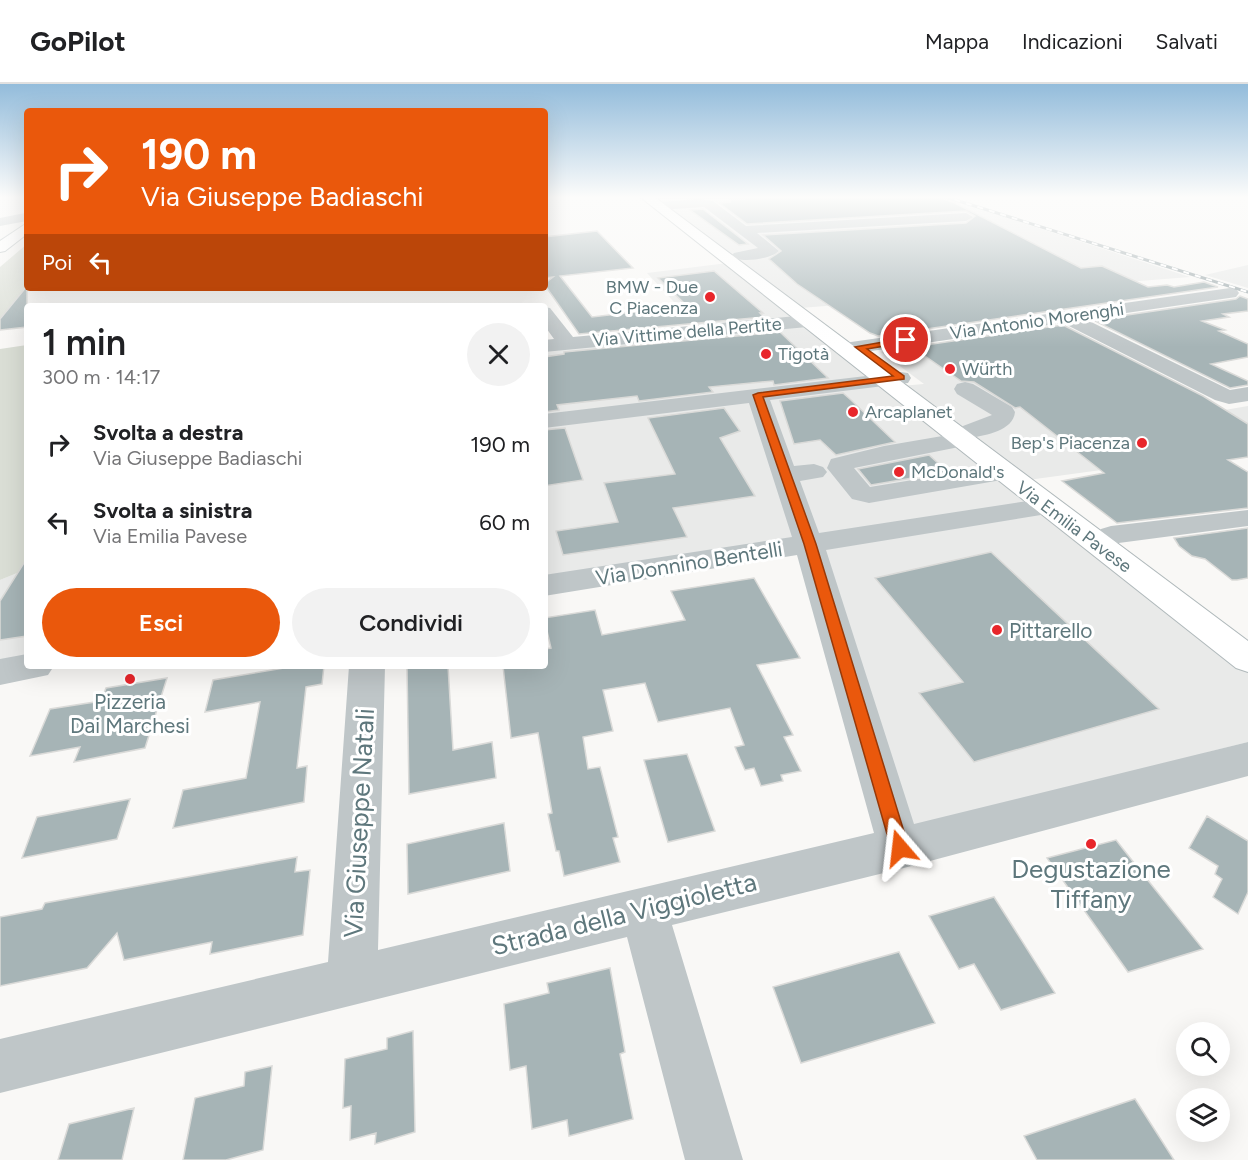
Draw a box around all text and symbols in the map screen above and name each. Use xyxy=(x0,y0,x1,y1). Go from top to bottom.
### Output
text: GoPilot xyxy=(30,24,126,58)
text: Mappa xyxy=(925,29,989,54)
text: Indicazioni xyxy=(1022,29,1123,54)
text: Salvati xyxy=(1156,29,1218,54)
text: 190 m xyxy=(141,129,257,180)
icon: right xyxy=(42,132,120,210)
text: Via Giuseppe Badiaschi xyxy=(141,180,424,213)
icon: left xyxy=(84,246,117,279)
text: Poi xyxy=(42,249,72,276)
place label: BMW - Due C Piacenza xyxy=(606,276,698,319)
marker: BMW - Due C Piacenza xyxy=(703,290,717,304)
street label: Via Antonio Morenghi xyxy=(949,298,1125,344)
street label: Via Vittime della Pertite xyxy=(591,313,783,351)
pin xyxy=(880,314,931,365)
text: 1 min xyxy=(42,321,126,364)
button: close xyxy=(467,323,530,386)
icon: arrive xyxy=(889,323,922,356)
place label: Tigotà xyxy=(778,343,829,365)
marker: Tigotà xyxy=(759,347,773,361)
place label: Würth xyxy=(962,358,1012,380)
marker: Würth xyxy=(943,362,957,376)
text: 300 m · 14:17 xyxy=(42,365,160,389)
place label: Arcaplanet xyxy=(865,401,953,423)
marker: Arcaplanet xyxy=(846,405,860,419)
text: Svolta a destra xyxy=(93,419,243,446)
icon: right xyxy=(42,428,75,461)
text: 190 m xyxy=(470,431,530,458)
place label: Bep's Piacenza xyxy=(1011,432,1130,454)
marker: Bep's Piacenza xyxy=(1135,436,1149,450)
text: Via Giuseppe Badiaschi xyxy=(93,446,302,470)
place label: McDonald's xyxy=(911,461,1005,483)
marker: McDonald's xyxy=(892,465,906,479)
street label: Via Emilia Pavese xyxy=(1012,476,1136,578)
text: Svolta a sinistra xyxy=(93,497,252,524)
icon: left xyxy=(42,506,75,539)
text: 60 m xyxy=(479,509,530,536)
text: Via Emilia Pavese xyxy=(93,524,247,548)
street label: Via Donnino Bentelli xyxy=(594,536,784,590)
button: Esci xyxy=(42,588,280,657)
button: Condividi xyxy=(292,588,530,657)
place label: Pittarello xyxy=(1009,618,1093,643)
marker: Pittarello xyxy=(990,623,1004,637)
marker: Pizzeria Dai Marchesi xyxy=(123,672,137,686)
place label: Pizzeria Dai Marchesi xyxy=(70,689,190,738)
street label: Via Giuseppe Natali xyxy=(337,707,381,939)
position arrow xyxy=(868,816,932,880)
marker: Degustazione Tiffany xyxy=(1084,837,1098,851)
place label: Degustazione Tiffany xyxy=(1011,853,1171,915)
street label: Strada della Viggioletta xyxy=(488,866,760,962)
map controls xyxy=(1176,1022,1230,1142)
button: search xyxy=(1176,1022,1230,1076)
button: layers xyxy=(1176,1088,1230,1142)

